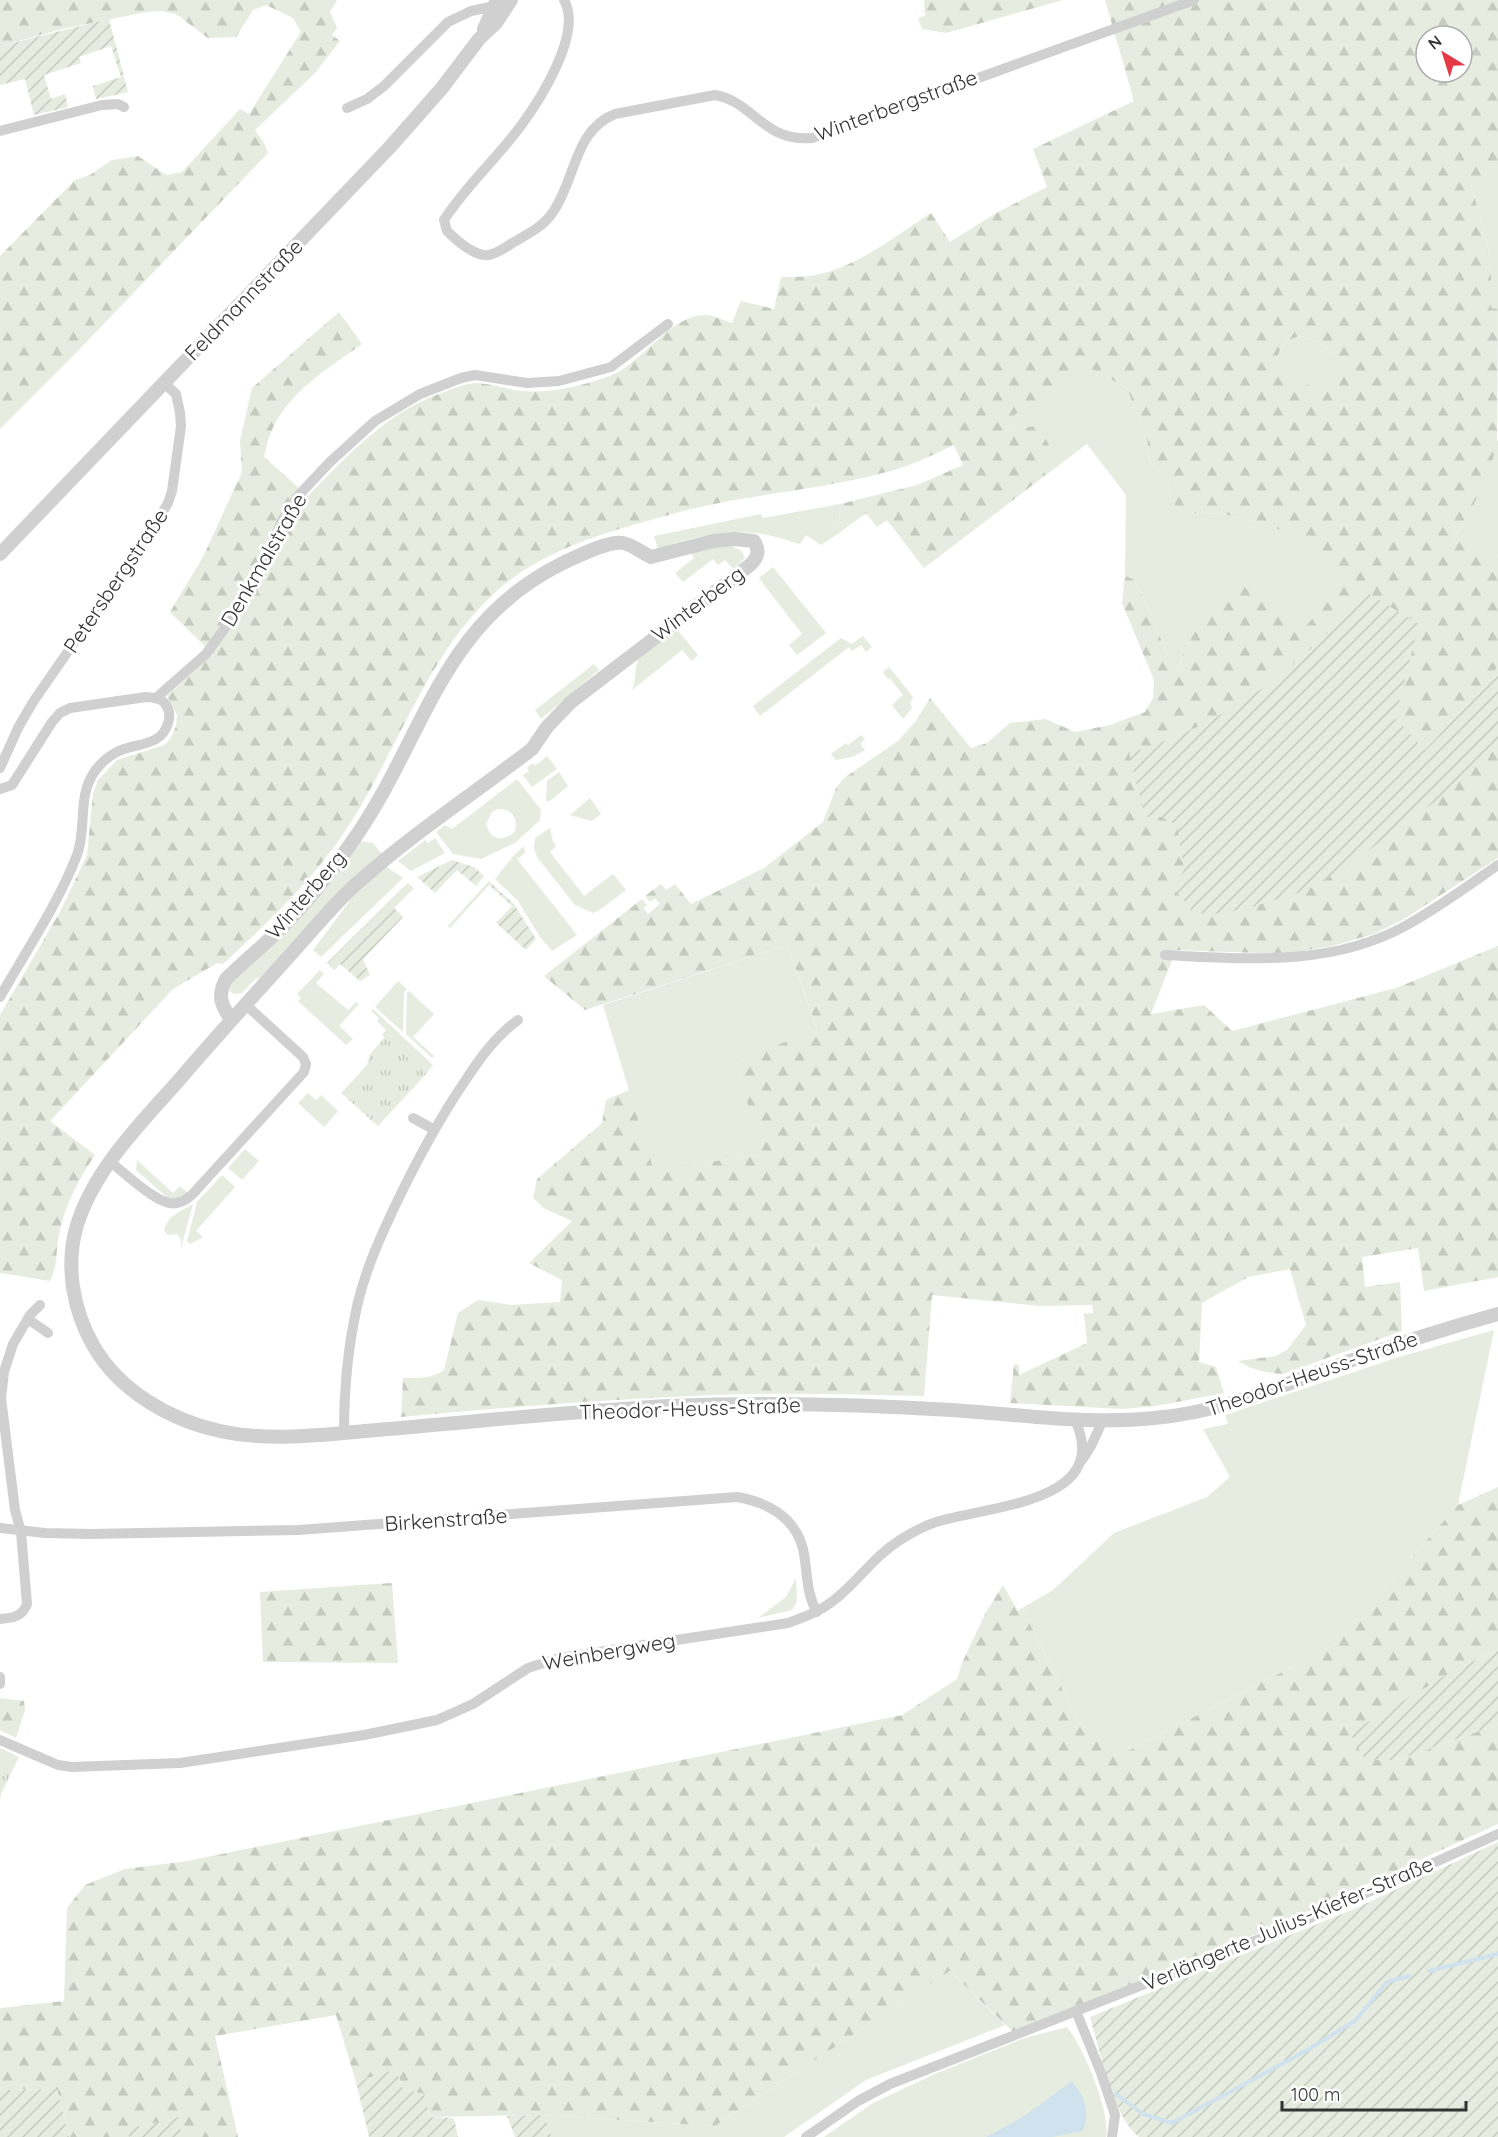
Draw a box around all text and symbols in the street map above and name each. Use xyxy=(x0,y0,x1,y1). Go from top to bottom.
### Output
north arrow xyxy=(1414,24,1474,84)
text: N xyxy=(1424,31,1446,54)
street label: Winterbergstraße xyxy=(811,64,981,147)
street label: Feldmannstraße xyxy=(179,233,308,366)
street label: Denkmalstraße xyxy=(215,488,312,631)
street label: Petersbergstraße xyxy=(57,503,173,657)
street label: Winterberg xyxy=(646,560,749,646)
street label: Winterberg xyxy=(260,845,351,944)
street label: Theodor-Heuss-Straße xyxy=(1203,1325,1421,1421)
street label: Theodor-Heuss-Straße xyxy=(579,1391,801,1425)
street label: Birkenstraße xyxy=(384,1502,508,1536)
street label: Weinbergweg xyxy=(540,1627,677,1676)
street label: Verlängerte Julius-Kiefer-Straße xyxy=(1138,1850,1437,1996)
scale bar xyxy=(1282,2074,1466,2112)
text: 100 m xyxy=(1291,2083,1340,2106)

